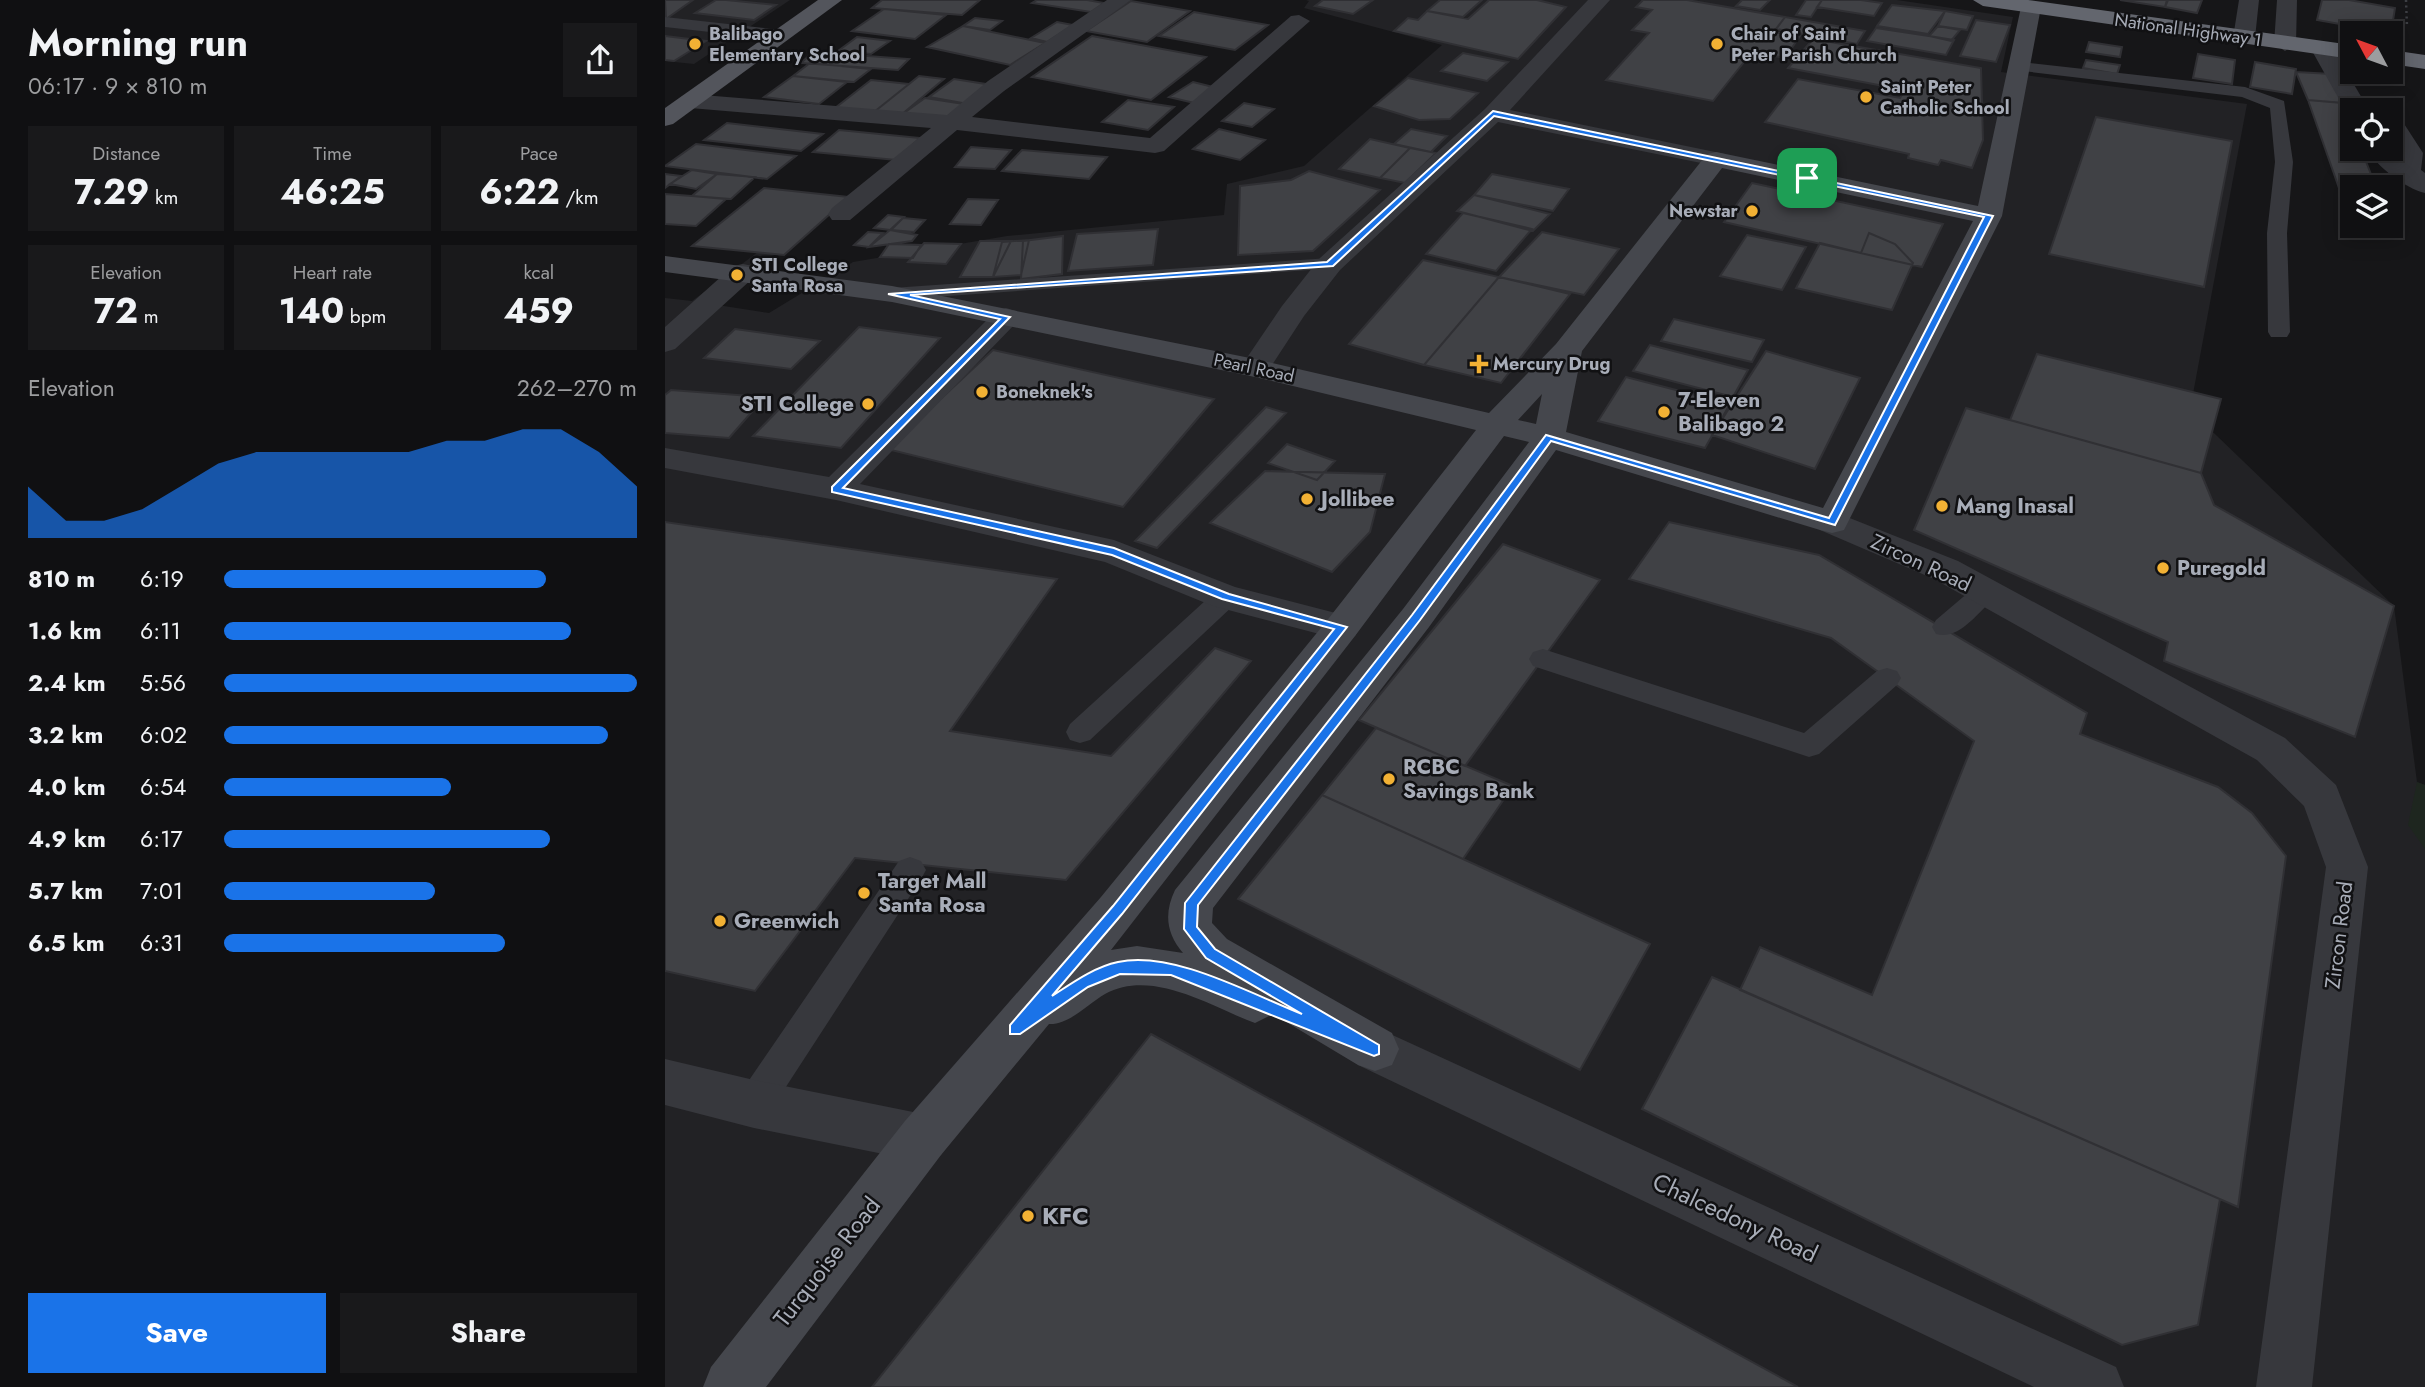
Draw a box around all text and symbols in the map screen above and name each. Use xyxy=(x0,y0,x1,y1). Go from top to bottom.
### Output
street label: National Highway 1 xyxy=(2113,7,2263,53)
text: Morning run xyxy=(28,15,248,70)
place label: Balibago Elementary School xyxy=(709,21,865,68)
place label: Chair of Saint Peter Parish Church xyxy=(1731,21,1897,68)
north arrow xyxy=(2340,21,2403,84)
map controls xyxy=(2340,21,2403,238)
button: share xyxy=(563,23,637,97)
marker: Balibago Elementary School xyxy=(687,36,703,52)
marker: Chair of Saint Peter Parish Church xyxy=(1709,36,1725,52)
text: 06:17 · 9 × 810 m xyxy=(28,69,207,103)
place label: Saint Peter Catholic School xyxy=(1880,74,2010,121)
marker: Saint Peter Catholic School xyxy=(1858,89,1874,105)
button: locate xyxy=(2340,98,2403,161)
text: Distance xyxy=(92,140,160,167)
text: Time xyxy=(313,140,352,167)
text: Pace xyxy=(520,140,558,167)
pin xyxy=(1777,148,1837,208)
icon: arrive xyxy=(1788,159,1826,197)
text: 7.29 xyxy=(74,167,149,217)
text: 46:25 xyxy=(280,167,385,217)
text: 6:22 xyxy=(479,167,560,217)
button: layers xyxy=(2340,175,2403,238)
text: km xyxy=(149,184,178,211)
text: /km xyxy=(560,184,598,211)
place label: Newstar xyxy=(1669,198,1739,224)
marker: Newstar xyxy=(1744,203,1760,219)
place label: STI College Santa Rosa xyxy=(751,252,848,299)
text: Elevation xyxy=(90,259,162,286)
text: Heart rate xyxy=(293,259,372,286)
text: kcal xyxy=(523,259,554,286)
marker: STI College Santa Rosa xyxy=(729,267,745,283)
text: 72 xyxy=(94,286,138,336)
text: 140 xyxy=(279,286,344,336)
text: 459 xyxy=(504,286,574,336)
text: m xyxy=(138,303,158,330)
text: bpm xyxy=(344,303,386,330)
street label: Pearl Road xyxy=(1211,347,1297,389)
place label: Mercury Drug xyxy=(1493,351,1610,377)
marker: Mercury Drug xyxy=(1471,356,1487,372)
text: Elevation xyxy=(28,371,115,405)
text: 262–270 m xyxy=(517,371,637,405)
place label: Boneknek's xyxy=(996,379,1093,405)
marker: Boneknek's xyxy=(974,384,990,400)
place label: 7-Eleven Balibago 2 xyxy=(1678,385,1784,439)
place label: STI College xyxy=(741,389,854,419)
marker: STI College xyxy=(860,396,876,412)
marker: 7-Eleven Balibago 2 xyxy=(1656,404,1672,420)
place label: Jollibee xyxy=(1317,484,1394,514)
marker: Jollibee xyxy=(1299,491,1315,507)
place label: Mang Inasal xyxy=(1956,491,2074,521)
marker: Mang Inasal xyxy=(1934,498,1950,514)
street label: Zircon Road xyxy=(1866,527,1976,599)
place label: Puregold xyxy=(2177,553,2266,583)
marker: Puregold xyxy=(2155,560,2171,576)
text: 810 m xyxy=(28,562,95,596)
text: 6:19 xyxy=(140,562,184,596)
text: 1.6 km xyxy=(28,614,102,648)
text: 6:11 xyxy=(140,614,181,648)
text: 2.4 km xyxy=(28,666,106,700)
text: 5:56 xyxy=(140,666,186,700)
text: 3.2 km xyxy=(28,718,103,752)
text: 6:02 xyxy=(140,718,187,752)
place label: RCBC Savings Bank xyxy=(1403,752,1534,806)
text: 4.0 km xyxy=(28,770,106,804)
text: 6:54 xyxy=(140,770,187,804)
marker: RCBC Savings Bank xyxy=(1381,771,1397,787)
text: 4.9 km xyxy=(28,822,106,856)
text: 6:17 xyxy=(140,822,183,856)
place label: Target Mall Santa Rosa xyxy=(878,866,987,920)
text: 5.7 km xyxy=(28,874,103,908)
text: 7:01 xyxy=(140,874,183,908)
street label: Zircon Road xyxy=(2318,880,2360,990)
marker: Target Mall Santa Rosa xyxy=(856,885,872,901)
place label: Greenwich xyxy=(734,906,840,936)
marker: Greenwich xyxy=(712,913,728,929)
text: 6.5 km xyxy=(28,926,105,960)
text: 6:31 xyxy=(140,926,183,960)
street label: Chalcedony Road xyxy=(1647,1164,1824,1271)
street label: Turquoise Road xyxy=(765,1189,889,1334)
place label: KFC xyxy=(1042,1198,1089,1233)
marker: KFC xyxy=(1020,1208,1036,1224)
button: Save xyxy=(28,1293,326,1373)
button: Share xyxy=(340,1293,637,1373)

